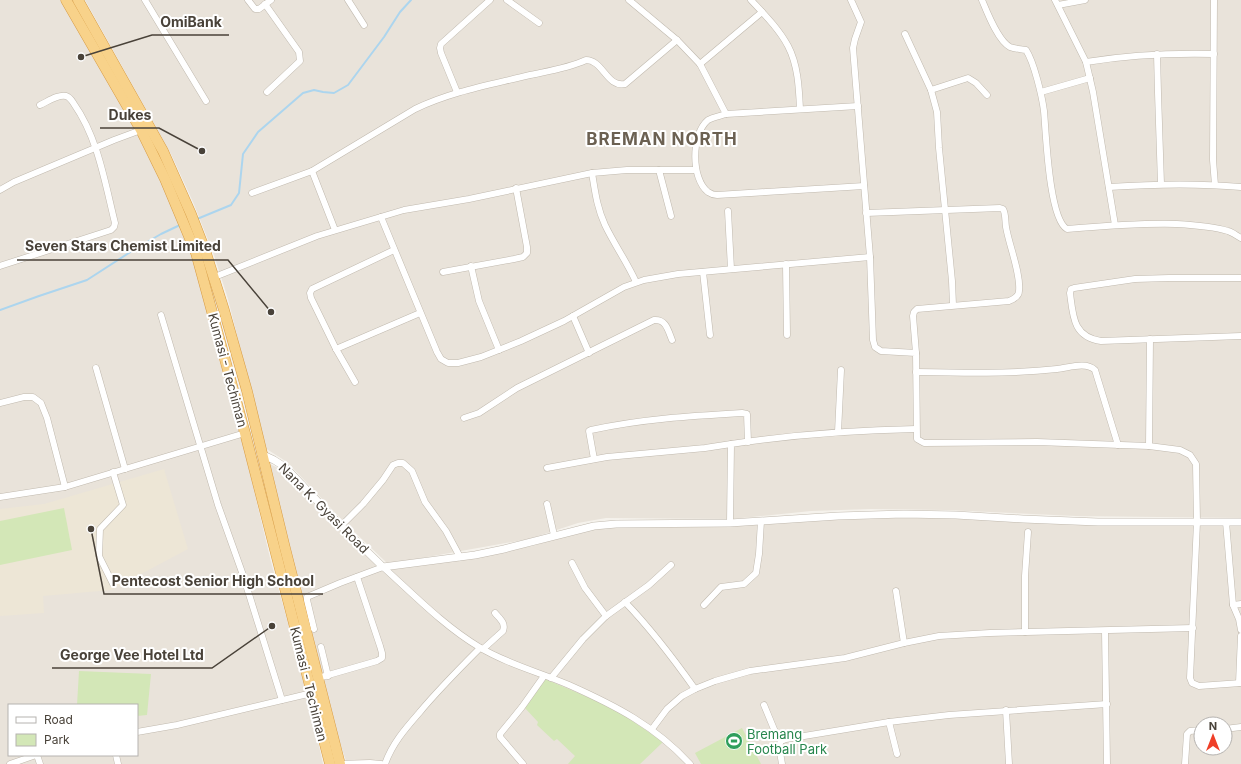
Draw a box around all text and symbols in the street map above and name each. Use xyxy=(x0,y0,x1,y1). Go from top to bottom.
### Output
callout: OmiBank xyxy=(152,9,229,35)
text: OmiBank xyxy=(160,13,223,30)
callout: Dukes xyxy=(100,102,159,128)
text: Dukes xyxy=(109,106,152,123)
district label: BREMAN NORTH xyxy=(586,129,738,149)
callout: Seven Stars Chemist Limited xyxy=(17,234,228,260)
text: Seven Stars Chemist Limited xyxy=(25,237,221,254)
street label: Kumasi - Techiman xyxy=(205,311,251,429)
street label: Nana K. Gyasi Road xyxy=(276,460,372,556)
callout: Pentecost Senior High School xyxy=(104,568,323,594)
text: Pentecost Senior High School xyxy=(112,572,314,589)
street label: Kumasi - Techiman xyxy=(287,625,331,743)
callout: George Vee Hotel Ltd xyxy=(52,642,212,668)
text: George Vee Hotel Ltd xyxy=(60,646,204,663)
legend xyxy=(8,704,138,756)
text: Road xyxy=(44,712,73,727)
north arrow xyxy=(1193,716,1233,756)
text: N xyxy=(1209,719,1217,733)
place label: Bremang Football Park xyxy=(747,726,827,757)
sports icon: Bremang Football Park xyxy=(724,731,744,751)
text: Park xyxy=(44,732,70,747)

